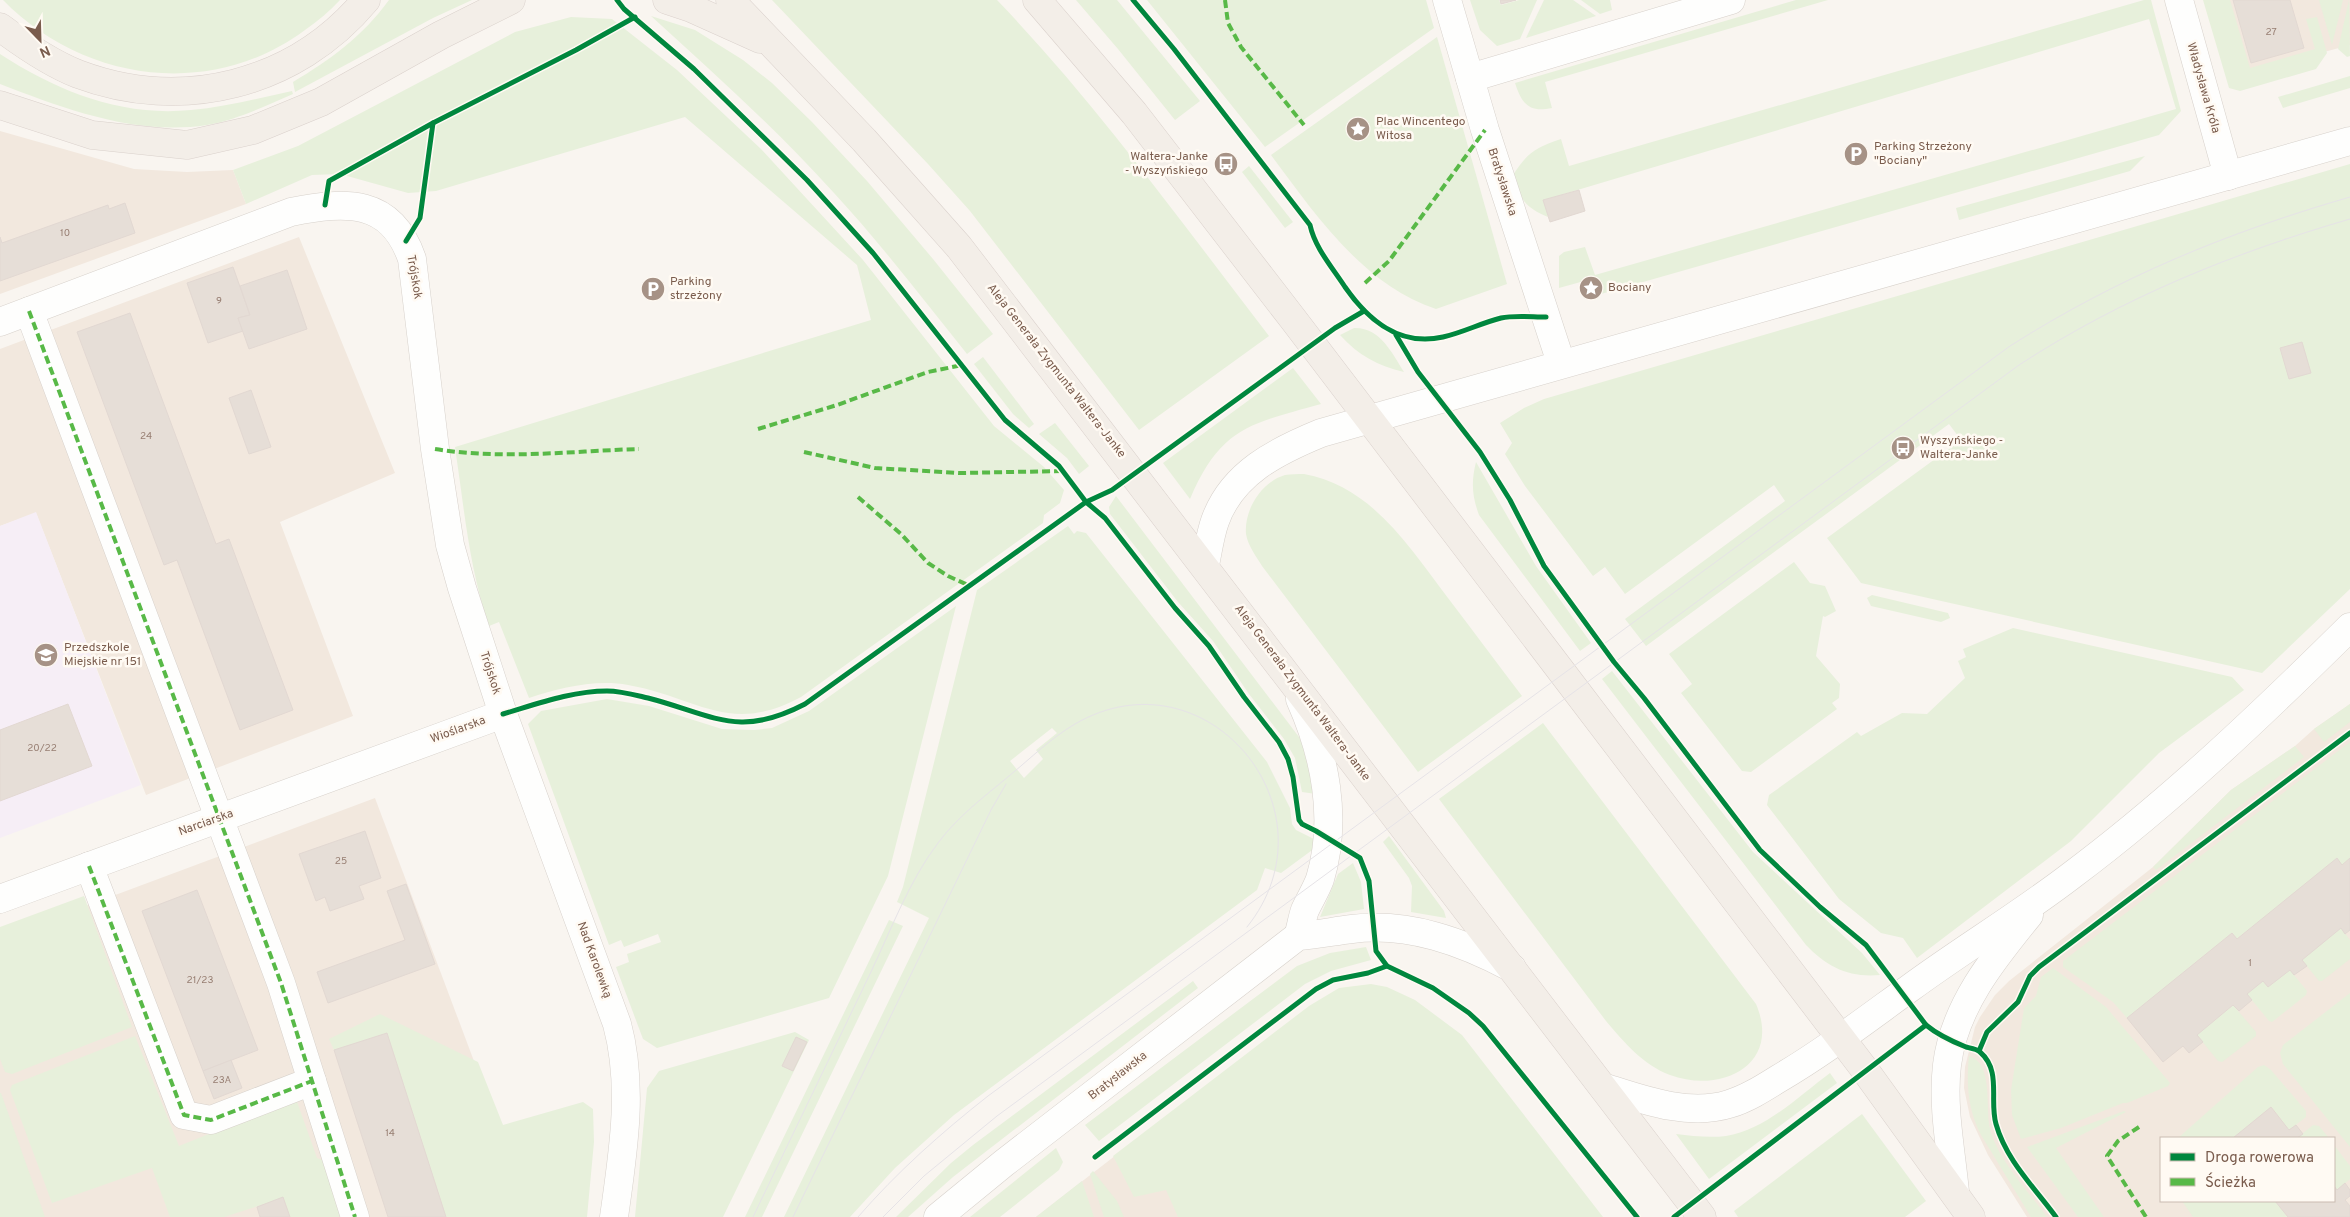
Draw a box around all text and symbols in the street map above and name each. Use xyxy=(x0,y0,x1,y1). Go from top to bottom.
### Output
north arrow xyxy=(15,15,65,65)
house number: 27 xyxy=(2265,26,2277,39)
text: N xyxy=(37,41,52,60)
street label: Władysława Króla xyxy=(2182,41,2224,135)
place label: Plac Wincentego Witosa xyxy=(1376,114,1466,144)
place icon: Plac Wincentego Witosa xyxy=(1345,116,1371,142)
place label: Parking Strzeżony "Bociany" xyxy=(1874,139,1972,169)
parking icon: Parking Strzeżony "Bociany" xyxy=(1843,141,1869,167)
street label: Bratysławska xyxy=(1484,146,1520,218)
place label: Waltera-Janke - Wyszyńskiego xyxy=(1125,149,1208,179)
bus stop icon: Waltera-Janke - Wyszyńskiego xyxy=(1213,151,1239,177)
house number: 10 xyxy=(60,227,70,240)
street label: Trójskok xyxy=(402,254,426,300)
place label: Parking strzeżony xyxy=(670,274,722,304)
place icon: Bociany xyxy=(1578,275,1604,301)
parking icon: Parking strzeżony xyxy=(640,276,666,302)
place label: Bociany xyxy=(1608,280,1651,296)
street label: Aleja Generała Zygmunta Waltera-Janke xyxy=(983,281,1129,461)
house number: 9 xyxy=(216,295,222,308)
house number: 24 xyxy=(140,430,152,443)
place label: Wyszyńskiego - Waltera-Janke xyxy=(1920,433,2003,463)
bus stop icon: Wyszyńskiego - Waltera-Janke xyxy=(1890,435,1916,461)
street label: Aleja Generała Zygmunta Waltera-Janke xyxy=(1230,602,1374,784)
place label: Przedszkole Miejskie nr 151 xyxy=(64,640,141,670)
school or university icon: Przedszkole Miejskie nr 151 xyxy=(33,642,59,668)
street label: Trójskok xyxy=(475,649,505,697)
street label: Wioślarska xyxy=(428,713,488,747)
house number: 20/22 xyxy=(27,742,57,755)
street label: Narciarska xyxy=(176,806,236,840)
house number: 25 xyxy=(335,855,347,868)
street label: Nad Karolewką xyxy=(573,920,615,1000)
house number: 1 xyxy=(2248,957,2252,970)
house number: 21/23 xyxy=(187,974,213,987)
street label: Bratysławska xyxy=(1085,1048,1151,1104)
house number: 23A xyxy=(213,1074,232,1087)
house number: 14 xyxy=(385,1127,395,1140)
legend xyxy=(2160,1137,2335,1202)
text: Droga rowerowa xyxy=(2205,1149,2314,1168)
text: Ścieżka xyxy=(2205,1172,2256,1193)

